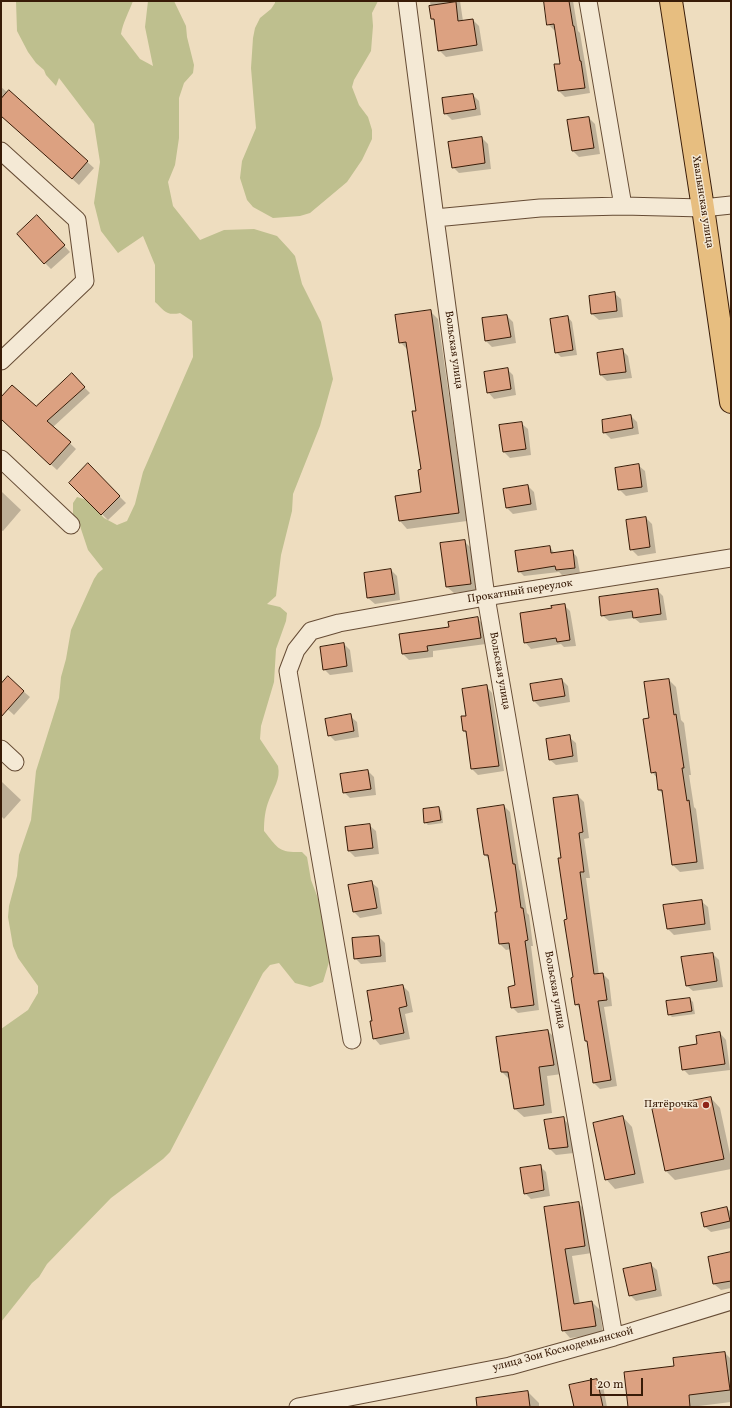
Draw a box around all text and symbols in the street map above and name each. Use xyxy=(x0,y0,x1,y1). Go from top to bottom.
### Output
street label: Хвалынская улица xyxy=(688,155,716,249)
street label: Вольская улица xyxy=(441,310,465,390)
street label: Прокатный переулок xyxy=(466,577,574,607)
street label: Вольская улица xyxy=(486,631,512,711)
street label: Вольская улица xyxy=(541,950,567,1030)
place label: Пятёрочка xyxy=(644,1098,698,1112)
marker: Пятёрочка xyxy=(701,1100,711,1110)
street label: улица Зои Космодемьянской xyxy=(491,1325,635,1375)
scale bar xyxy=(592,1370,645,1396)
text: 20 m xyxy=(597,1377,624,1393)

